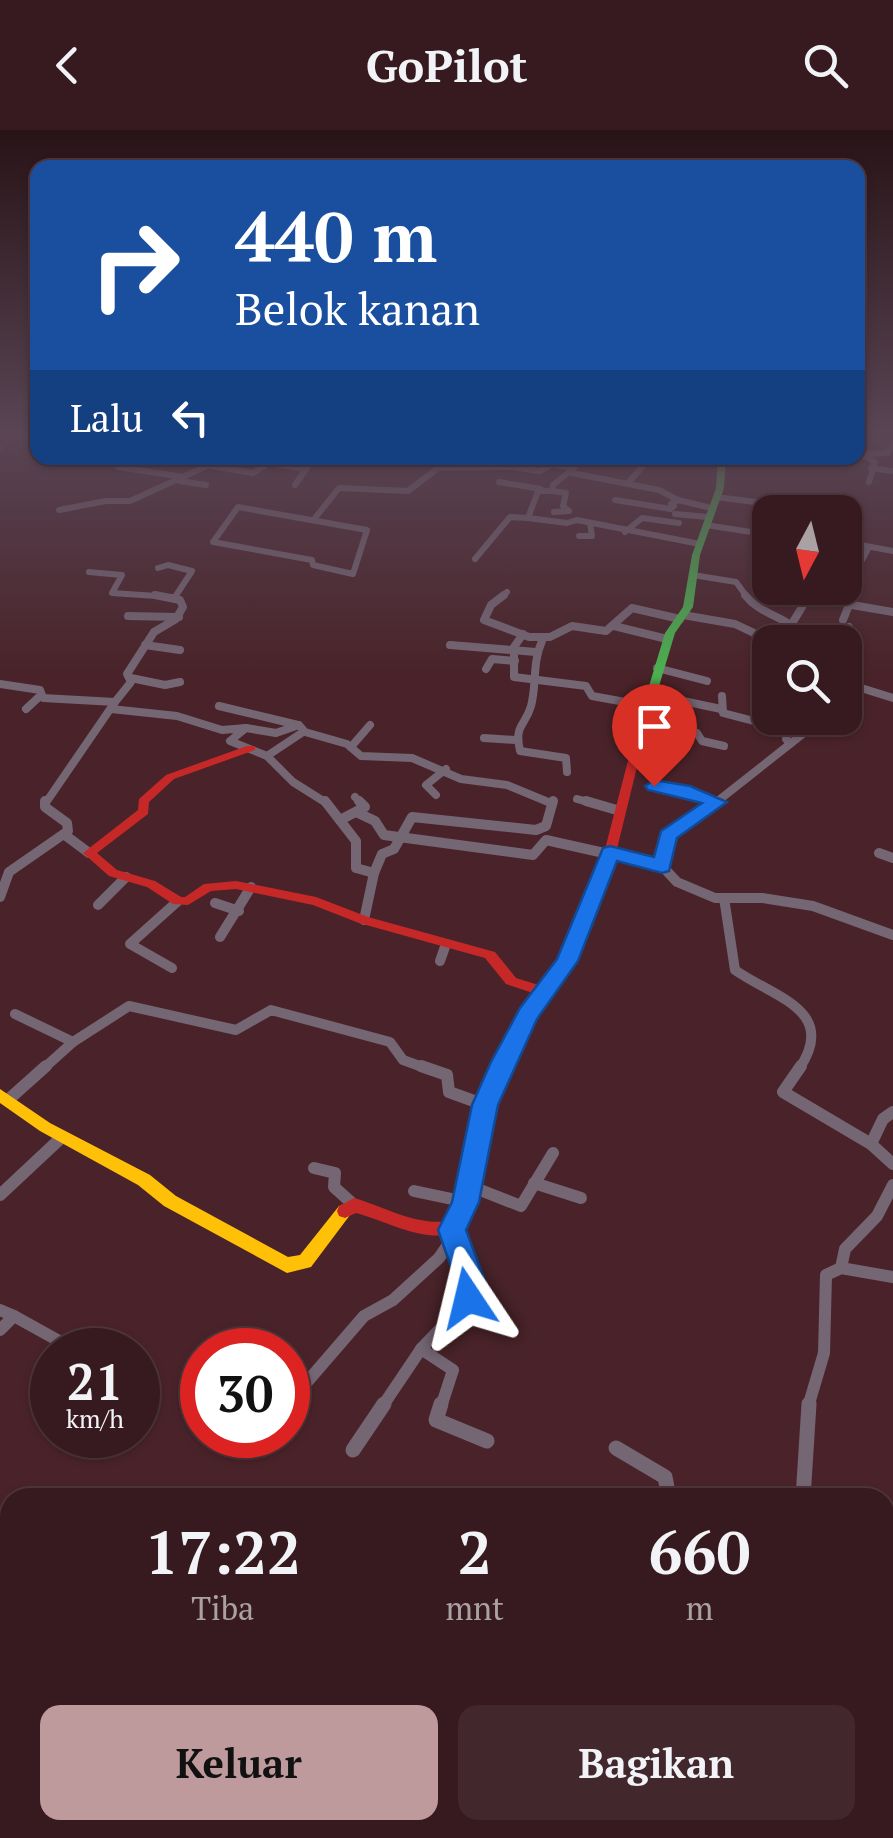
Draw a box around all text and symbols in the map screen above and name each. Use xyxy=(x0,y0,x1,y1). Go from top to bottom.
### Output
text: GoPilot xyxy=(366,35,527,95)
icon: back xyxy=(40,38,95,93)
icon: search xyxy=(798,38,853,93)
text: 440 m xyxy=(235,189,437,282)
icon: right xyxy=(70,200,200,330)
text: Belok kanan xyxy=(235,278,480,338)
icon: left xyxy=(163,390,218,445)
text: Lalu xyxy=(70,393,143,443)
north arrow xyxy=(752,495,862,605)
map controls xyxy=(752,495,862,735)
button: search xyxy=(752,625,862,735)
pin xyxy=(612,684,697,787)
icon: arrive xyxy=(627,699,682,754)
position arrow xyxy=(416,1246,520,1350)
speed limit sign: 30 xyxy=(180,1328,310,1458)
text: 21 xyxy=(67,1348,123,1414)
text: km/h xyxy=(66,1402,124,1435)
text: 17:22 xyxy=(145,1512,301,1591)
text: 2 xyxy=(458,1512,492,1591)
text: 660 xyxy=(649,1512,750,1591)
text: Tiba xyxy=(191,1587,254,1629)
text: mnt xyxy=(445,1587,504,1629)
text: m xyxy=(686,1587,713,1629)
button: Keluar xyxy=(40,1705,438,1820)
button: Bagikan xyxy=(458,1705,855,1820)

